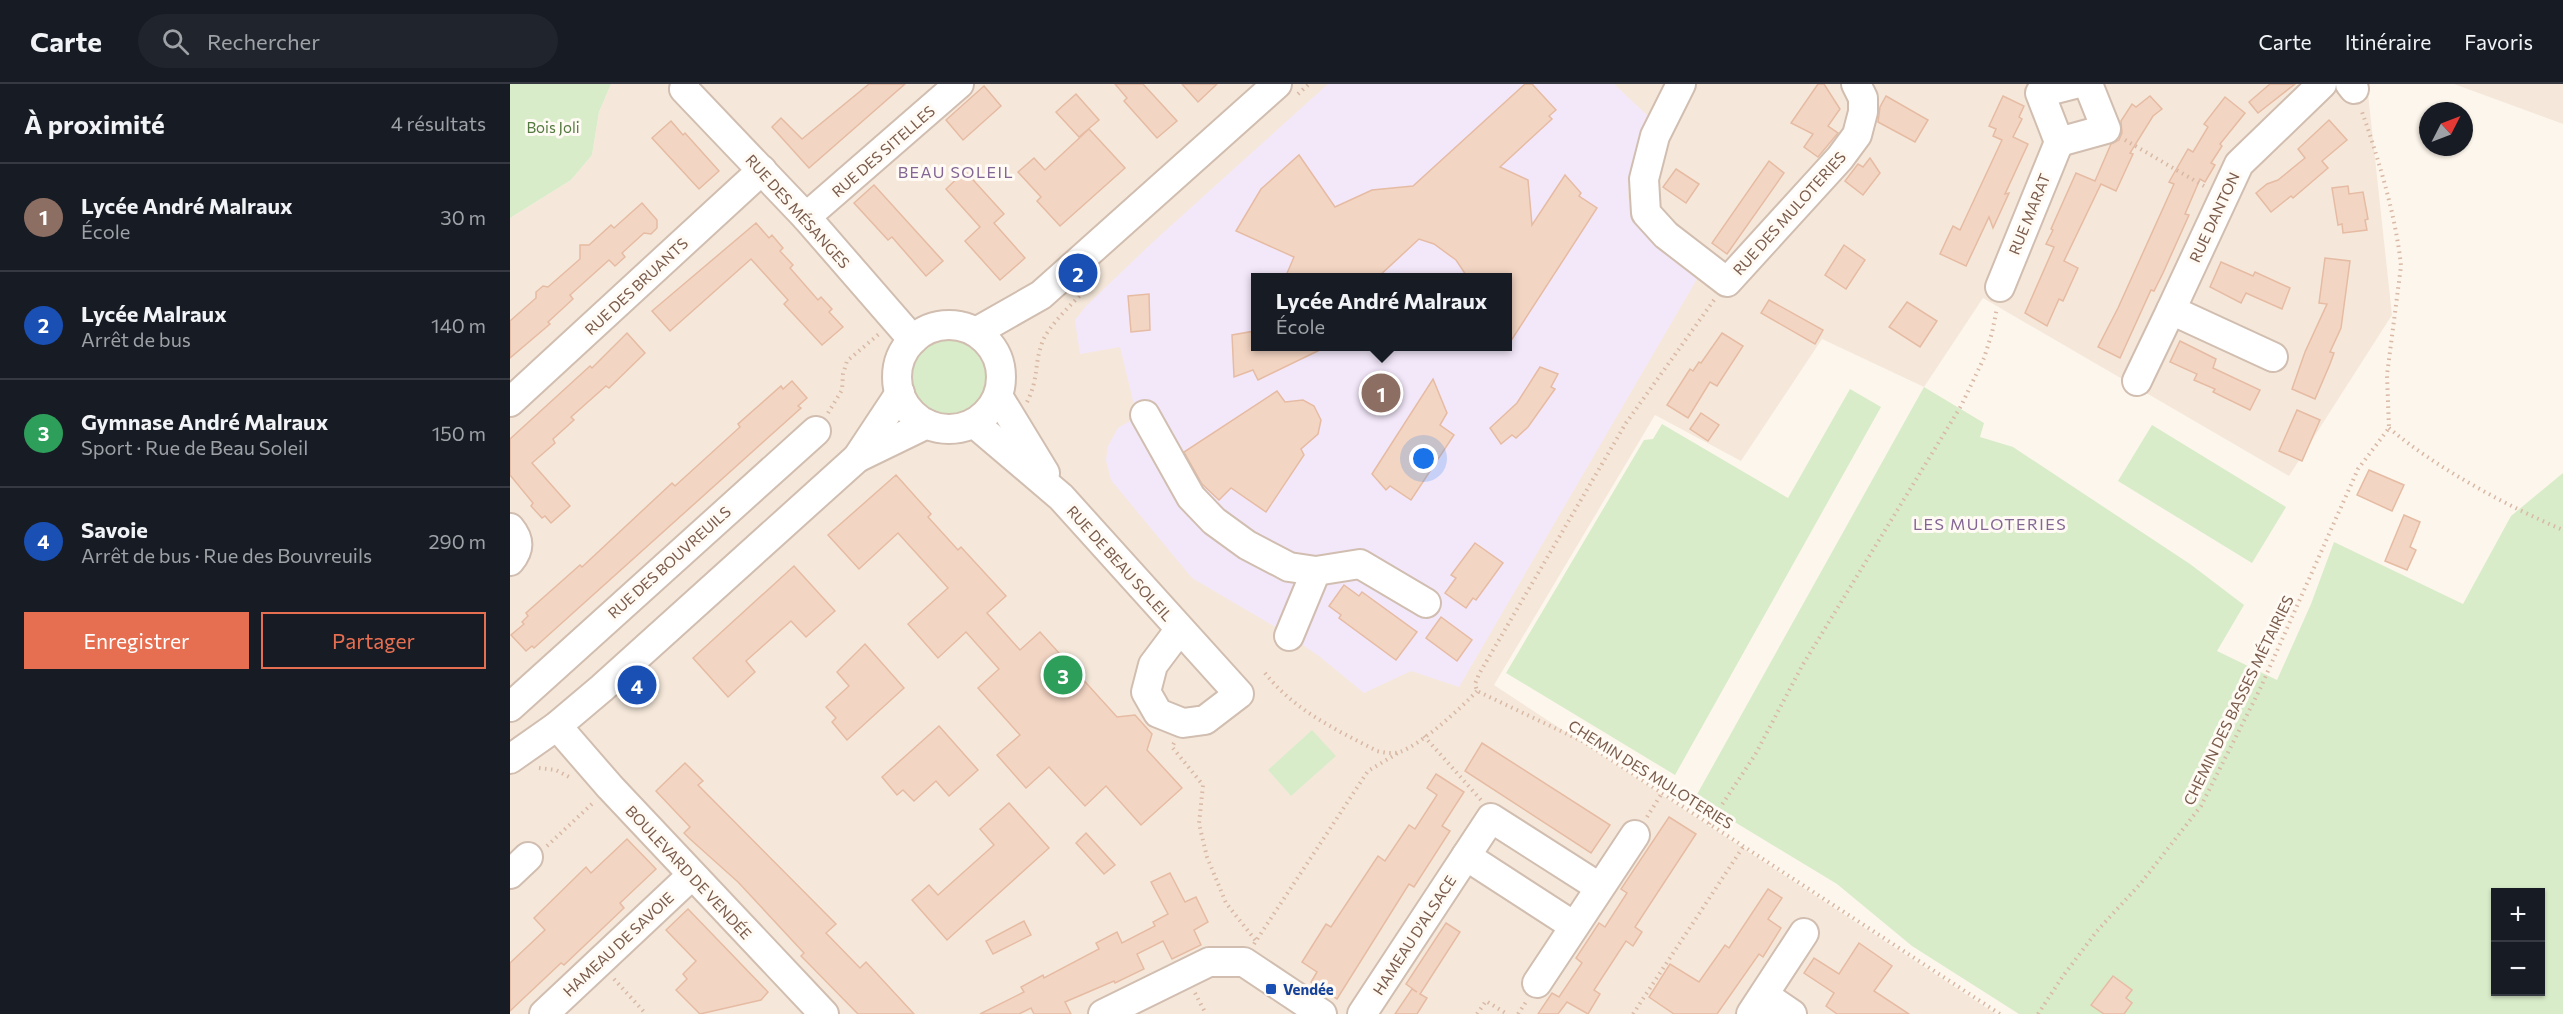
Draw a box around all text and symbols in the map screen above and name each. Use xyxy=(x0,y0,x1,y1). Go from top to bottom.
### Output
search box xyxy=(138,14,558,68)
text: Carte xyxy=(30,24,102,58)
icon: search xyxy=(159,25,192,58)
text: Rechercher xyxy=(207,28,320,55)
text: Carte xyxy=(2258,29,2312,54)
text: Itinéraire xyxy=(2345,29,2431,54)
text: Favoris xyxy=(2464,29,2533,54)
street label: RUE DES SITELLES xyxy=(828,101,938,201)
north arrow xyxy=(2419,102,2473,156)
text: À proximité xyxy=(24,108,165,139)
text: 4 résultats xyxy=(391,111,486,135)
park label: Bois Joli xyxy=(526,118,580,136)
street label: RUE DES MULOTERIES xyxy=(1729,147,1849,278)
street label: RUE DES MÉSANGES xyxy=(742,150,855,272)
district label: BEAU SOLEIL xyxy=(898,162,1014,181)
street label: RUE DANTON xyxy=(2185,169,2243,265)
street label: RUE MARAT xyxy=(2005,170,2054,257)
text: Lycée André Malraux xyxy=(81,192,293,219)
text: 1 xyxy=(39,205,48,229)
text: 30 m xyxy=(440,205,486,229)
text: École xyxy=(81,219,130,243)
street label: RUE DES BRUANTS xyxy=(581,234,691,338)
pin: 2 xyxy=(1058,250,1098,296)
popup xyxy=(1251,273,1512,351)
text: Lycée André Malraux xyxy=(1276,287,1487,314)
text: Lycée Malraux xyxy=(81,300,227,327)
text: 2 xyxy=(38,313,49,337)
text: 140 m xyxy=(431,313,486,337)
text: École xyxy=(1276,314,1325,338)
text: Arrêt de bus xyxy=(81,327,191,351)
pin: 1 xyxy=(1362,370,1400,416)
text: Gymnase André Malraux xyxy=(81,408,328,435)
text: 3 xyxy=(38,421,49,445)
text: 150 m xyxy=(432,421,486,445)
text: Sport · Rue de Beau Soleil xyxy=(81,435,308,459)
your location xyxy=(1409,444,1438,473)
street label: RUE DES BOUVREUILS xyxy=(604,502,734,622)
street label: RUE DE BEAU SOLEIL xyxy=(1063,502,1177,625)
district label: LES MULOTERIES xyxy=(1913,514,2067,533)
text: Savoie xyxy=(81,516,148,543)
text: 4 xyxy=(37,529,50,553)
text: 290 m xyxy=(428,529,486,553)
text: Arrêt de bus · Rue des Bouvreuils xyxy=(81,543,372,567)
street label: CHEMIN DES BASSES MÉTAIRIES xyxy=(2178,592,2297,808)
button: Enregistrer xyxy=(24,612,249,669)
button: Partager xyxy=(261,612,486,669)
pin: 3 xyxy=(1044,652,1082,698)
pin: 4 xyxy=(618,662,656,708)
street label: CHEMIN DES MULOTERIES xyxy=(1565,716,1737,832)
street label: BOULEVARD DE VENDÉE xyxy=(622,801,756,943)
street label: HAMEAU D'ALSACE xyxy=(1369,872,1459,998)
street label: HAMEAU DE SAVOIE xyxy=(559,888,677,1000)
map controls xyxy=(2491,888,2545,996)
button: + xyxy=(2491,888,2545,942)
button: − xyxy=(2491,942,2545,996)
place label: Vendée xyxy=(1283,980,1334,998)
marker: Vendée xyxy=(1264,982,1278,996)

